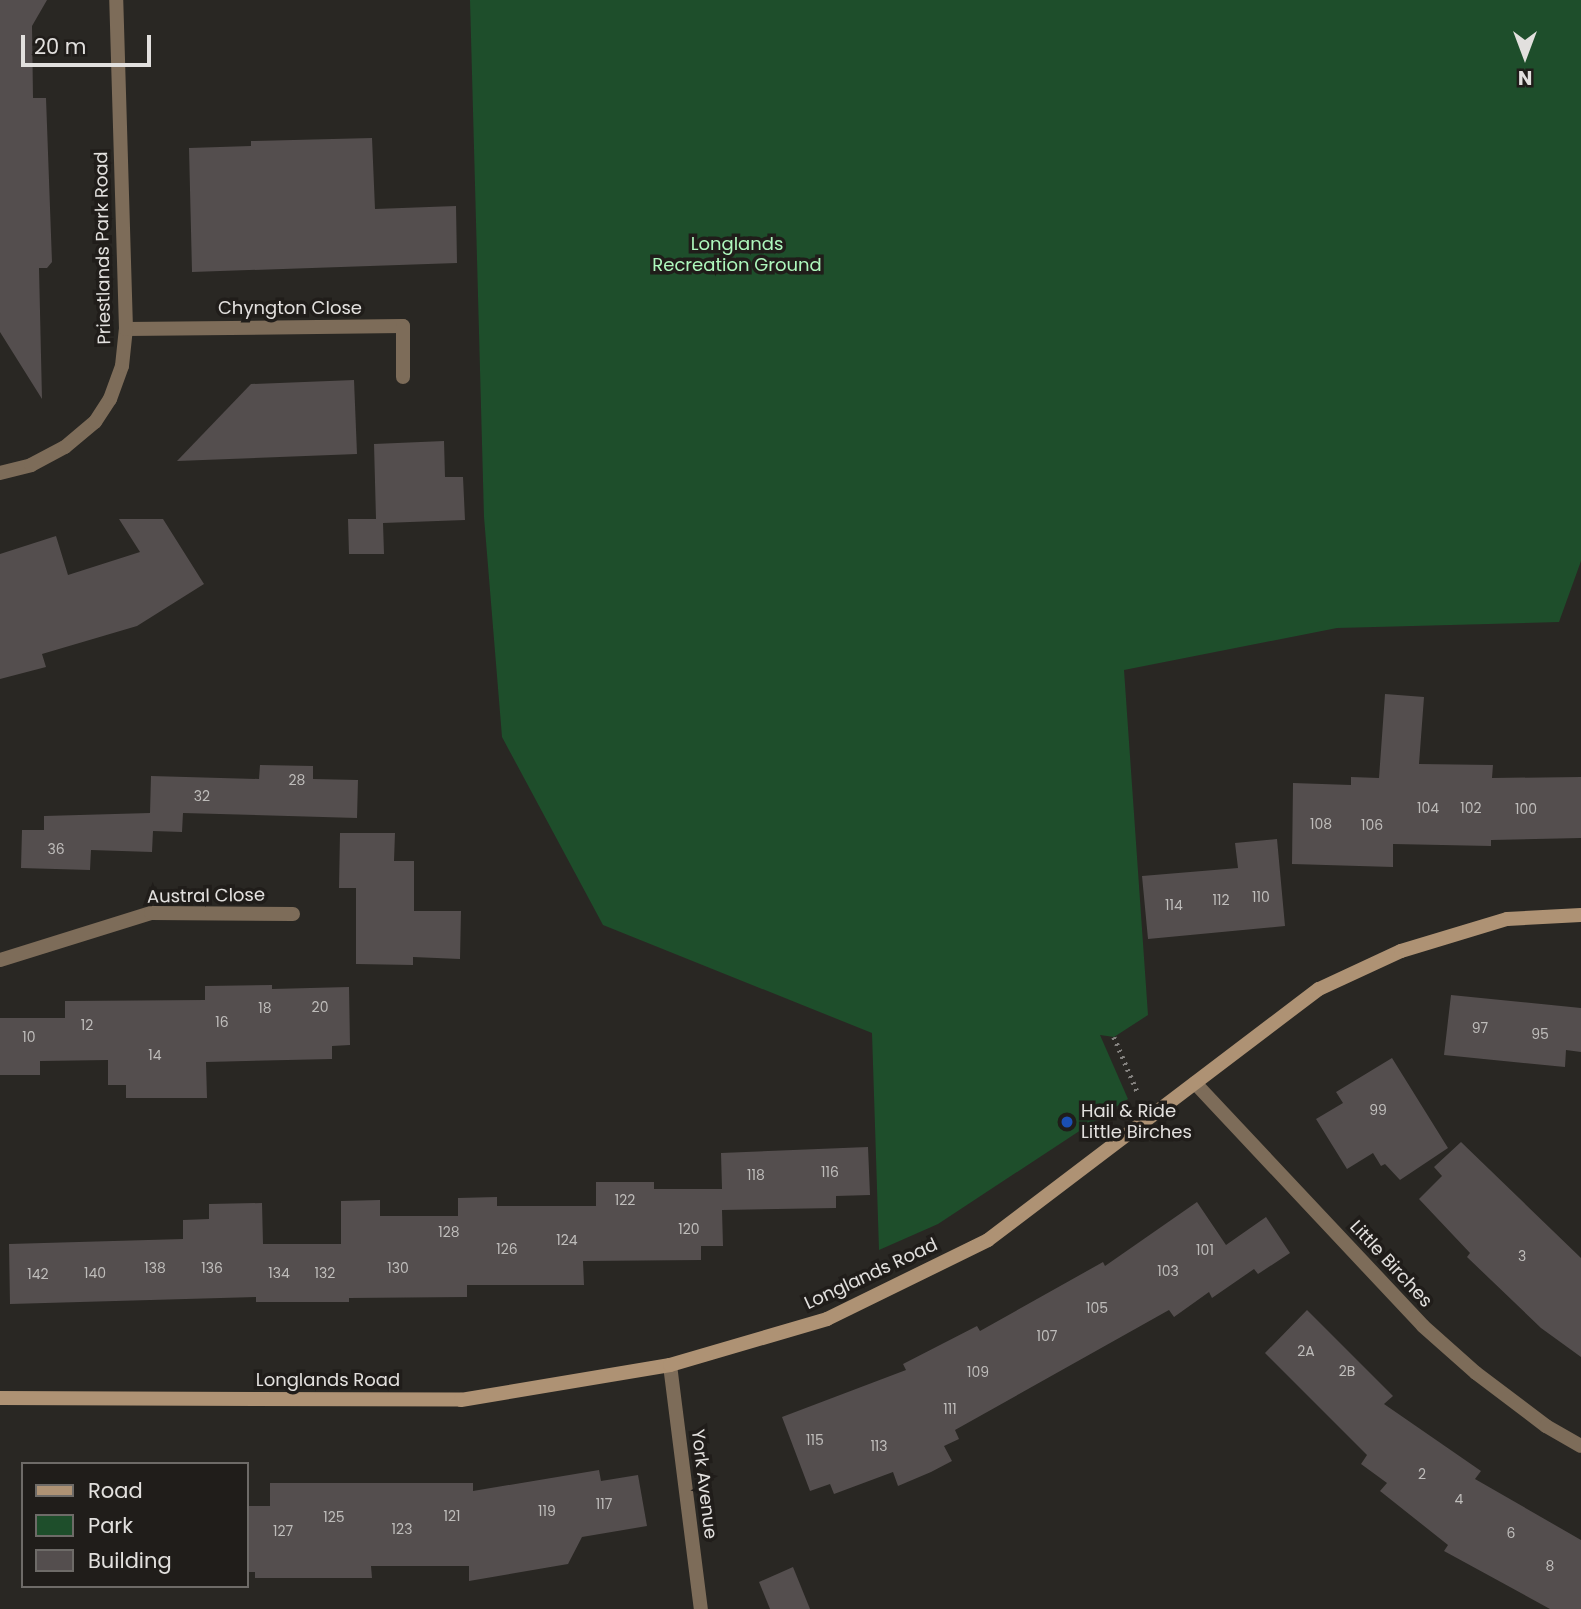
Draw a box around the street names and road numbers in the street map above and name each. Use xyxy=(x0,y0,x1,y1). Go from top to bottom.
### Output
street label: Priestlands Park Road xyxy=(91,151,115,345)
street label: Chyngton Close xyxy=(218,297,362,319)
street label: Austral Close xyxy=(147,884,265,908)
street label: Little Birches xyxy=(1345,1216,1437,1312)
street label: Longlands Road xyxy=(801,1234,941,1314)
street label: Longlands Road xyxy=(256,1369,400,1391)
street label: York Avenue xyxy=(687,1428,721,1540)

